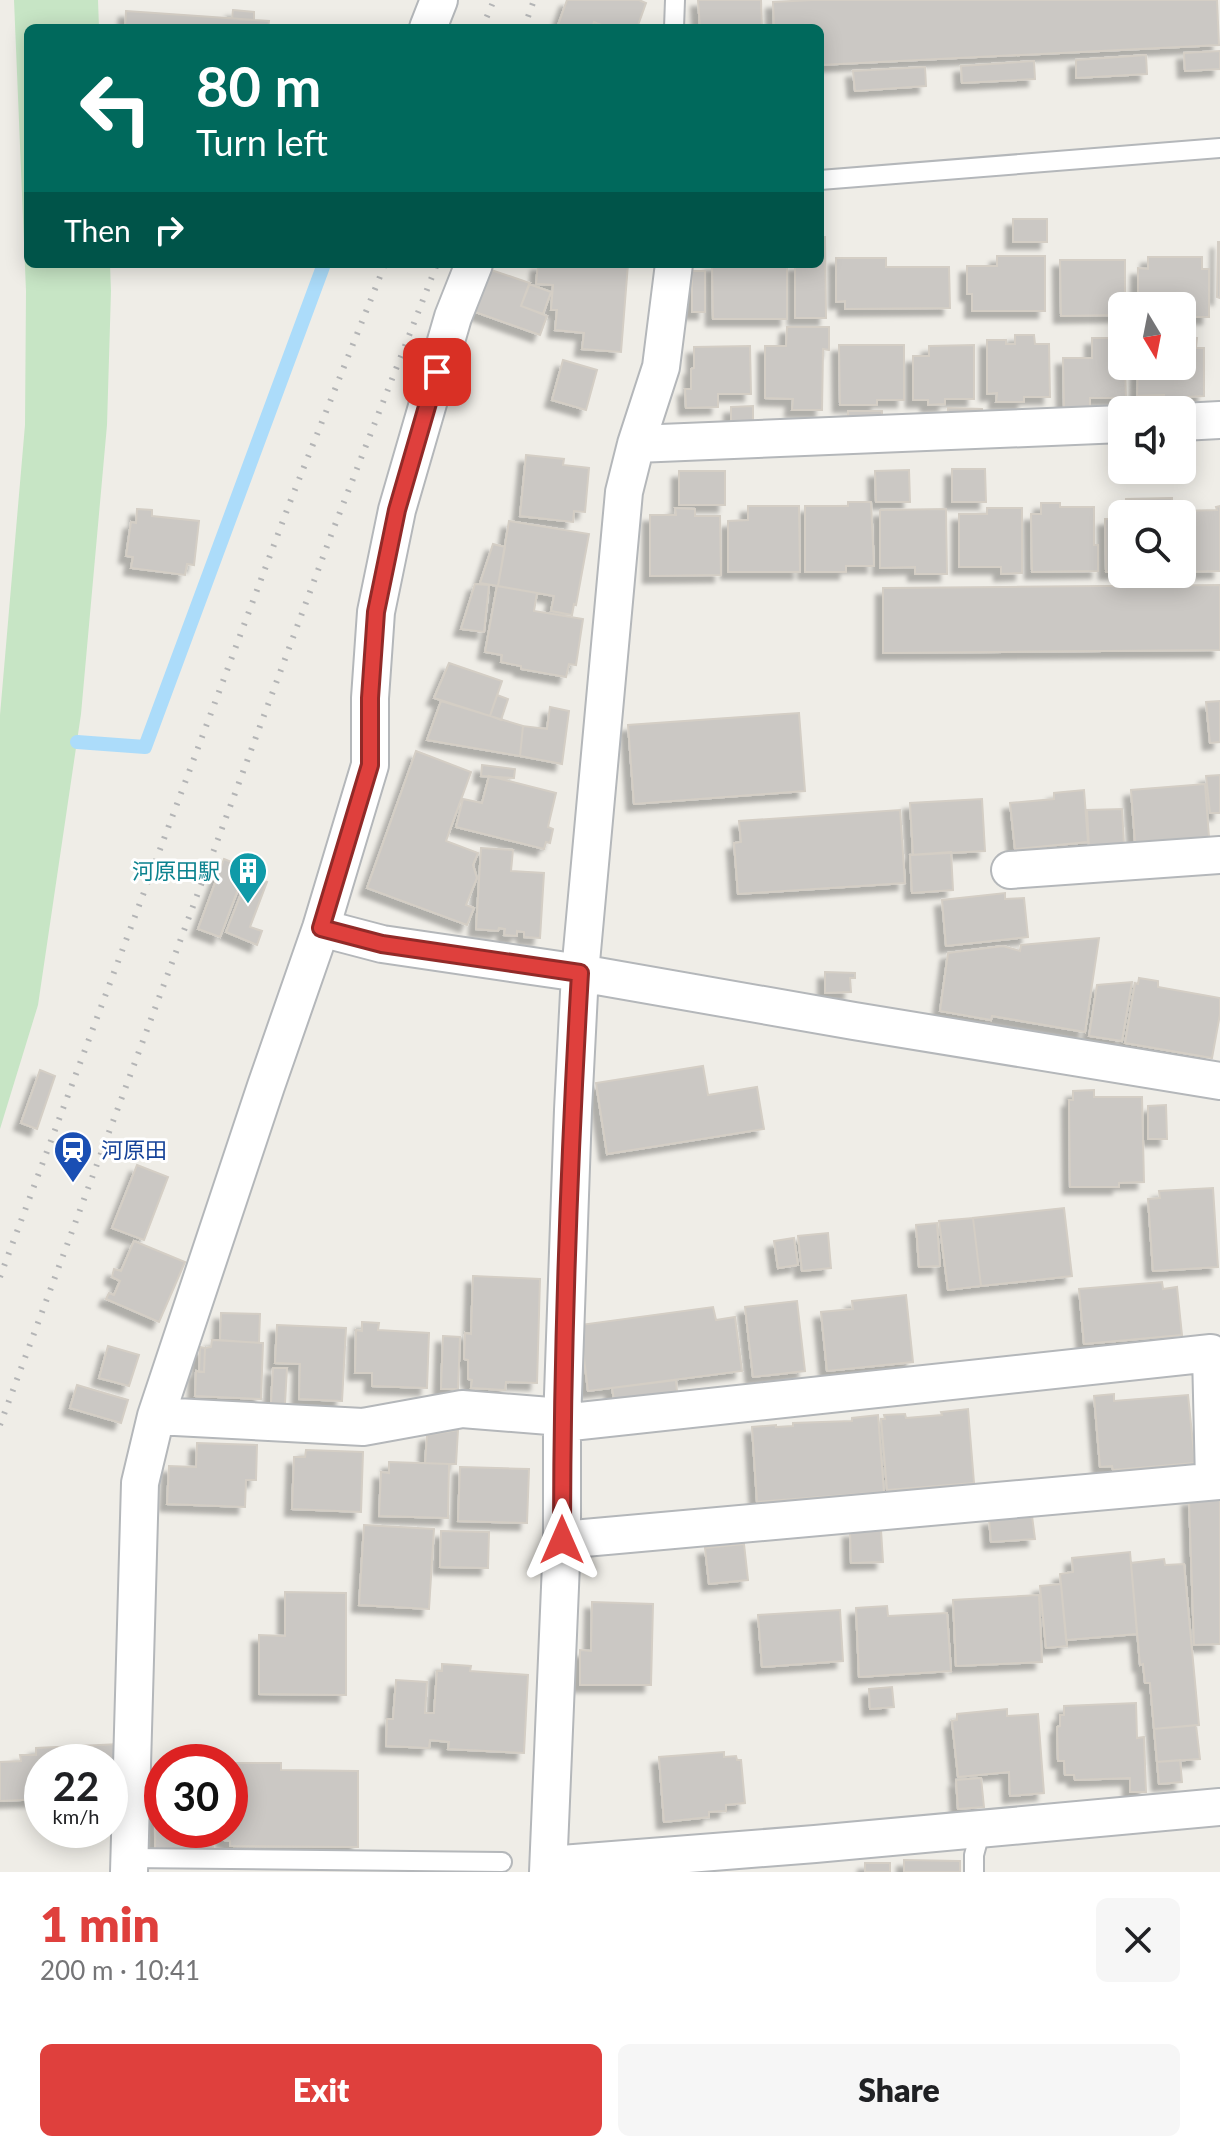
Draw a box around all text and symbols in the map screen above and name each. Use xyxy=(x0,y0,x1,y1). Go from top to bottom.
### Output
text: 80 m xyxy=(196,52,321,119)
icon: left xyxy=(64,56,168,160)
text: Turn left xyxy=(196,120,328,164)
icon: right xyxy=(147,208,191,252)
text: Then xyxy=(64,212,131,248)
north arrow xyxy=(1108,292,1196,380)
map controls xyxy=(1108,292,1196,588)
pin xyxy=(403,338,471,406)
icon: arrive xyxy=(415,350,459,394)
button: sound xyxy=(1108,396,1196,484)
button: search xyxy=(1108,500,1196,588)
building icon: 河原田駅 xyxy=(227,850,269,905)
place label: 河原田駅 xyxy=(132,857,220,884)
station icon: 河原田 xyxy=(52,1129,94,1184)
place label: 河原田 xyxy=(101,1136,167,1163)
position arrow xyxy=(520,1498,604,1582)
speed limit sign: 30 xyxy=(144,1744,248,1848)
text: 22 xyxy=(53,1762,99,1810)
text: km/h xyxy=(53,1804,99,1828)
text: 1 min xyxy=(40,1895,160,1952)
button: close xyxy=(1096,1898,1180,1982)
text: 200 m · 10:41 xyxy=(40,1954,200,1986)
button: Exit xyxy=(40,2044,602,2136)
button: Share xyxy=(618,2044,1180,2136)

